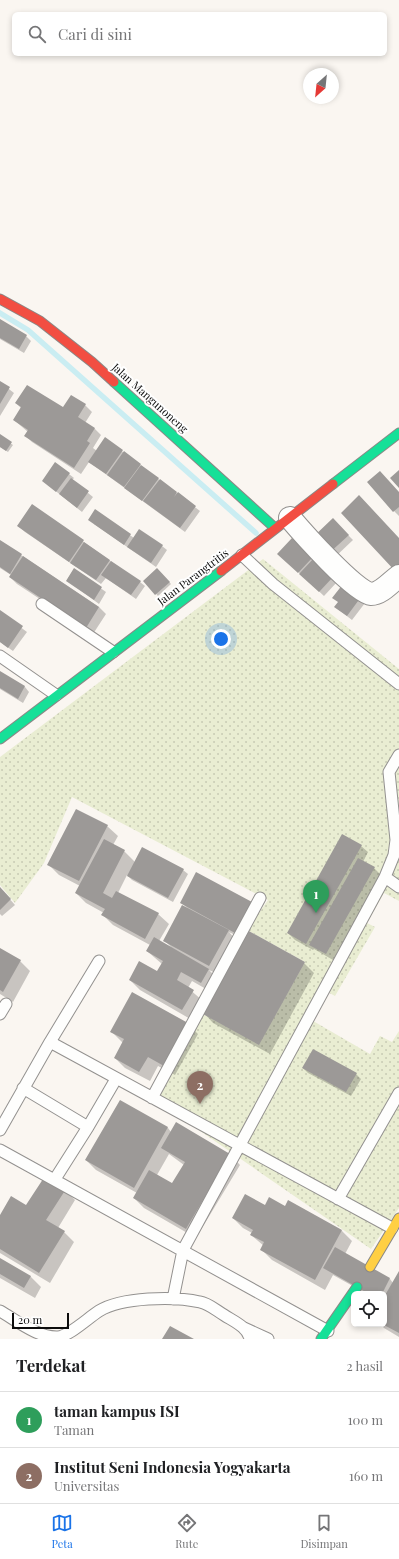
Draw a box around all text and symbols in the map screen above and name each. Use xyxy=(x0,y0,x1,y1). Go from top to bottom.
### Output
search box xyxy=(12,12,387,56)
icon: search xyxy=(26,23,48,45)
text: Cari di sini xyxy=(58,24,132,44)
north arrow xyxy=(303,68,339,104)
street label: Jalan Mangunoneng xyxy=(108,359,192,436)
street label: Jalan Parangtritis xyxy=(153,545,231,609)
your location xyxy=(211,629,231,649)
pin: 1 xyxy=(303,880,329,913)
pin: 2 xyxy=(187,1071,213,1104)
map controls xyxy=(351,1291,387,1327)
button: locate xyxy=(351,1291,387,1327)
scale bar xyxy=(12,1311,69,1330)
text: 20 m xyxy=(18,1312,42,1327)
text: Terdekat xyxy=(16,1354,86,1376)
text: 2 hasil xyxy=(346,1357,383,1374)
text: taman kampus ISI xyxy=(54,1401,180,1421)
text: 1 xyxy=(27,1411,31,1428)
text: 100 m xyxy=(348,1411,383,1428)
text: Taman xyxy=(54,1421,94,1438)
text: Institut Seni Indonesia Yogyakarta xyxy=(54,1457,290,1477)
text: 2 xyxy=(26,1467,32,1484)
text: 160 m xyxy=(349,1467,383,1484)
text: Universitas xyxy=(54,1477,119,1494)
tab: Peta xyxy=(51,1512,73,1551)
tab: Rute xyxy=(175,1512,198,1551)
tab: Disimpan xyxy=(300,1512,348,1551)

